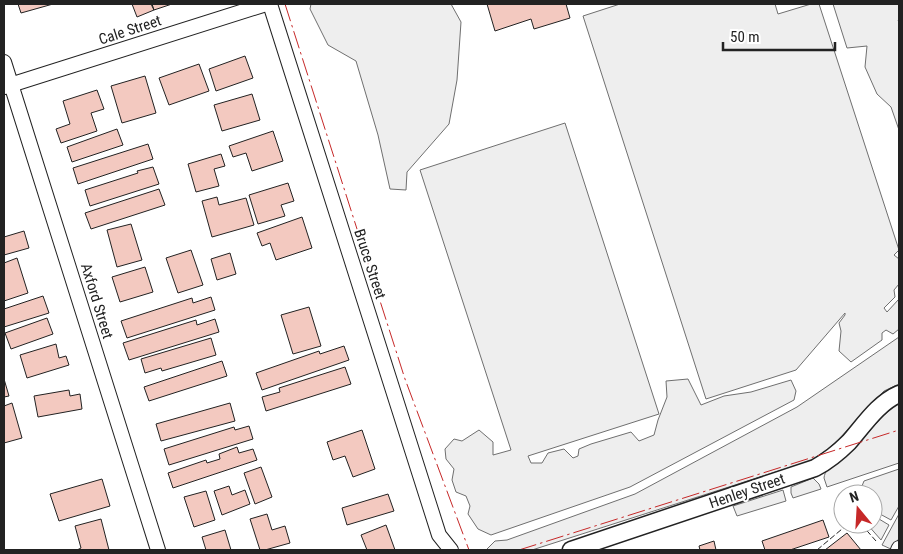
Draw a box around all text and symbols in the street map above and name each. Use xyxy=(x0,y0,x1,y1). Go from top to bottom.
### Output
street label: Cale Street xyxy=(96,11,164,49)
scale bar xyxy=(723,20,836,52)
text: 50 m xyxy=(730,28,760,46)
street label: Bruce Street xyxy=(350,227,390,301)
street label: Axford Street xyxy=(77,261,117,341)
street label: Henley Street xyxy=(707,470,787,512)
north arrow xyxy=(833,484,883,534)
text: N xyxy=(847,488,861,506)

